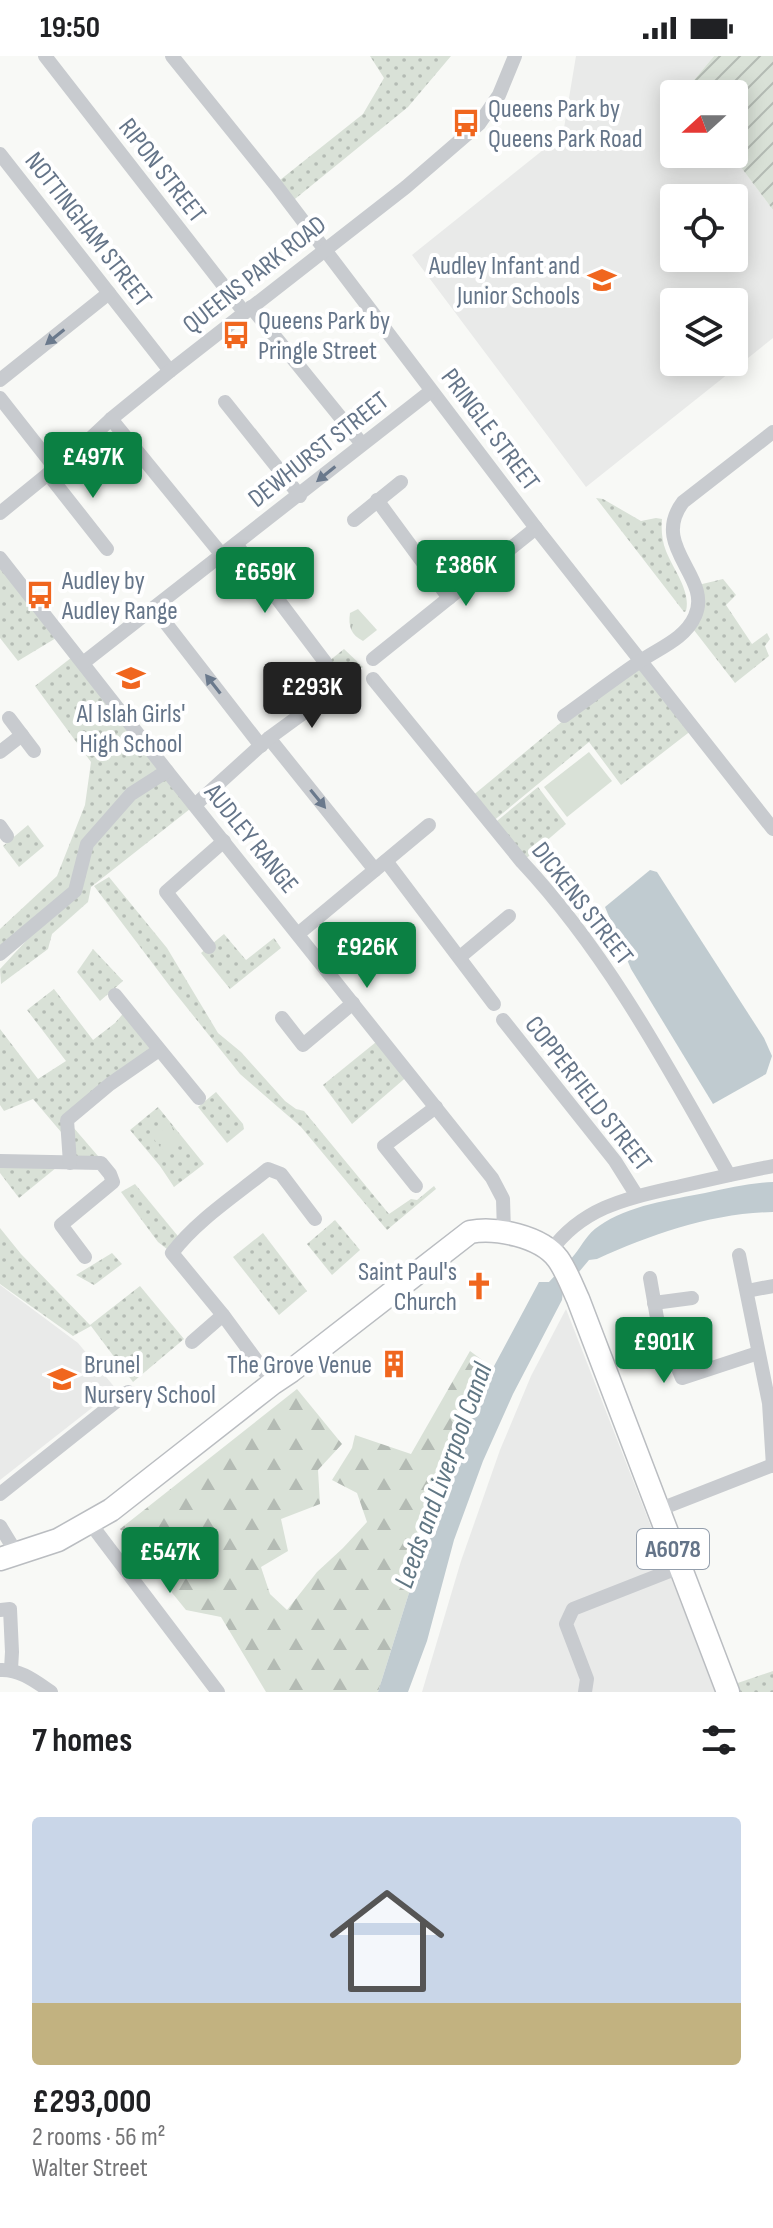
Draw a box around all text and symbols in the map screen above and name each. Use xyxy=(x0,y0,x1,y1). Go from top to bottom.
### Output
text: 19:50 xyxy=(40,10,100,46)
north arrow xyxy=(660,80,748,168)
map controls xyxy=(660,80,748,376)
place label: Queens Park by Queens Park Road xyxy=(488,94,643,155)
bus stop icon: Queens Park by Queens Park Road xyxy=(451,108,481,138)
street label: RIPON STREET xyxy=(111,113,212,229)
street label: NOTTINGHAM STREET xyxy=(18,146,158,313)
button: locate xyxy=(660,184,748,272)
street label: QUEENS PARK ROAD xyxy=(177,210,333,341)
place label: Audley Infant and Junior Schools xyxy=(428,251,580,312)
school or university icon: Audley Infant and Junior Schools xyxy=(587,265,617,295)
button: layers xyxy=(660,288,748,376)
place label: Queens Park by Pringle Street xyxy=(258,306,390,367)
bus stop icon: Queens Park by Pringle Street xyxy=(221,320,251,350)
one-way arrow xyxy=(45,328,65,345)
street label: PRINGLE STREET xyxy=(434,363,546,497)
street label: DEWHURST STREET xyxy=(243,386,395,515)
pin: £497K xyxy=(37,432,149,500)
text: £497K xyxy=(62,442,124,473)
one-way arrow xyxy=(316,465,336,482)
pin: £386K xyxy=(410,540,522,608)
pin: £659K xyxy=(209,547,321,615)
text: £386K xyxy=(435,550,497,581)
text: £659K xyxy=(234,557,296,588)
place label: Audley by Audley Range xyxy=(61,566,178,627)
bus stop icon: Audley by Audley Range xyxy=(25,580,55,610)
pin: £293K xyxy=(256,662,368,730)
school or university icon: Al Islah Girls' High School xyxy=(116,663,146,693)
text: £293K xyxy=(281,672,343,703)
one-way arrow xyxy=(205,674,222,694)
place label: Al Islah Girls' High School xyxy=(76,699,185,760)
street label: AUDLEY RANGE xyxy=(197,777,304,900)
one-way arrow xyxy=(309,789,326,809)
street label: DICKENS STREET xyxy=(524,836,639,971)
pin: £926K xyxy=(311,922,423,990)
text: £926K xyxy=(336,932,398,963)
street label: COPPERFIELD STREET xyxy=(518,1010,658,1178)
place label: Saint Paul's Church xyxy=(358,1257,457,1318)
church icon: Saint Paul's Church xyxy=(464,1271,494,1301)
pin: £901K xyxy=(608,1317,720,1385)
text: £901K xyxy=(633,1327,695,1358)
building icon: The Grove Venue xyxy=(379,1349,409,1379)
place label: Brunel Nursery School xyxy=(84,1350,216,1411)
place label: The Grove Venue xyxy=(227,1350,372,1381)
water label: Leeds and Liverpool Canal xyxy=(387,1358,500,1592)
school or university icon: Brunel Nursery School xyxy=(47,1364,77,1394)
pin: £547K xyxy=(114,1527,226,1595)
road number: A6078 xyxy=(637,1529,709,1569)
text: £547K xyxy=(140,1537,200,1568)
icon: filters xyxy=(697,1718,741,1762)
text: 7 homes xyxy=(32,1720,132,1761)
icon: home xyxy=(315,1869,459,2013)
text: £293,000 xyxy=(32,2081,152,2122)
text: 2 rooms · 56 m² xyxy=(32,2122,166,2153)
text: Walter Street xyxy=(32,2153,148,2184)

